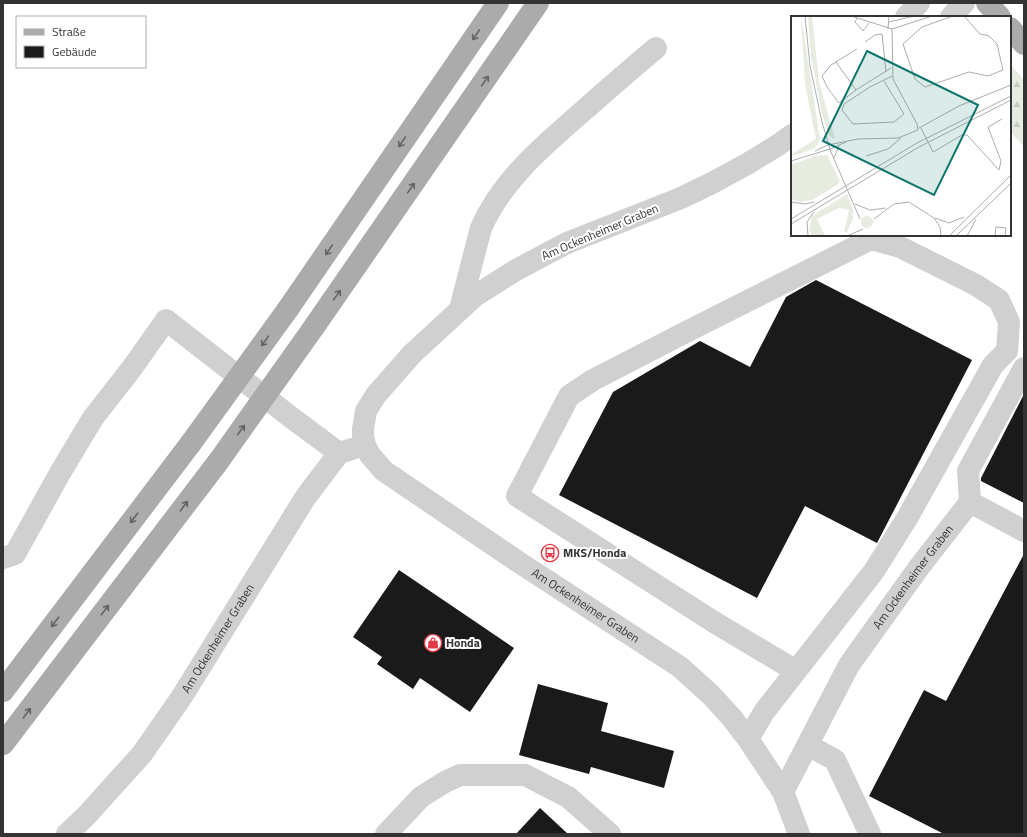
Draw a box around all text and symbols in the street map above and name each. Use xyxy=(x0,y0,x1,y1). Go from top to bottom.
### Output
legend xyxy=(16,16,146,68)
inset map xyxy=(791,16,1011,236)
text: Straße xyxy=(52,22,86,41)
one-way arrow xyxy=(471,29,479,41)
text: Gebäude xyxy=(52,42,97,61)
one-way arrow xyxy=(481,76,489,87)
one-way arrow xyxy=(398,137,406,148)
one-way arrow xyxy=(407,183,415,194)
street label: Am Ockenheimer Graben xyxy=(538,198,661,265)
one-way arrow xyxy=(325,244,333,255)
one-way arrow xyxy=(333,290,341,301)
one-way arrow xyxy=(261,335,269,346)
one-way arrow xyxy=(236,425,245,436)
one-way arrow xyxy=(180,501,188,512)
one-way arrow xyxy=(129,513,138,524)
street label: Am Ockenheimer Graben xyxy=(868,521,958,633)
bus stop icon: MKS/Honda xyxy=(540,543,560,563)
place label: MKS/Honda xyxy=(563,543,626,562)
street label: Am Ockenheimer Graben xyxy=(528,563,644,647)
street label: Am Ockenheimer Graben xyxy=(176,580,259,697)
one-way arrow xyxy=(101,604,110,615)
one-way arrow xyxy=(51,617,60,628)
shop icon: Honda xyxy=(423,633,443,653)
place label: Honda xyxy=(446,633,480,652)
one-way arrow xyxy=(22,708,31,719)

